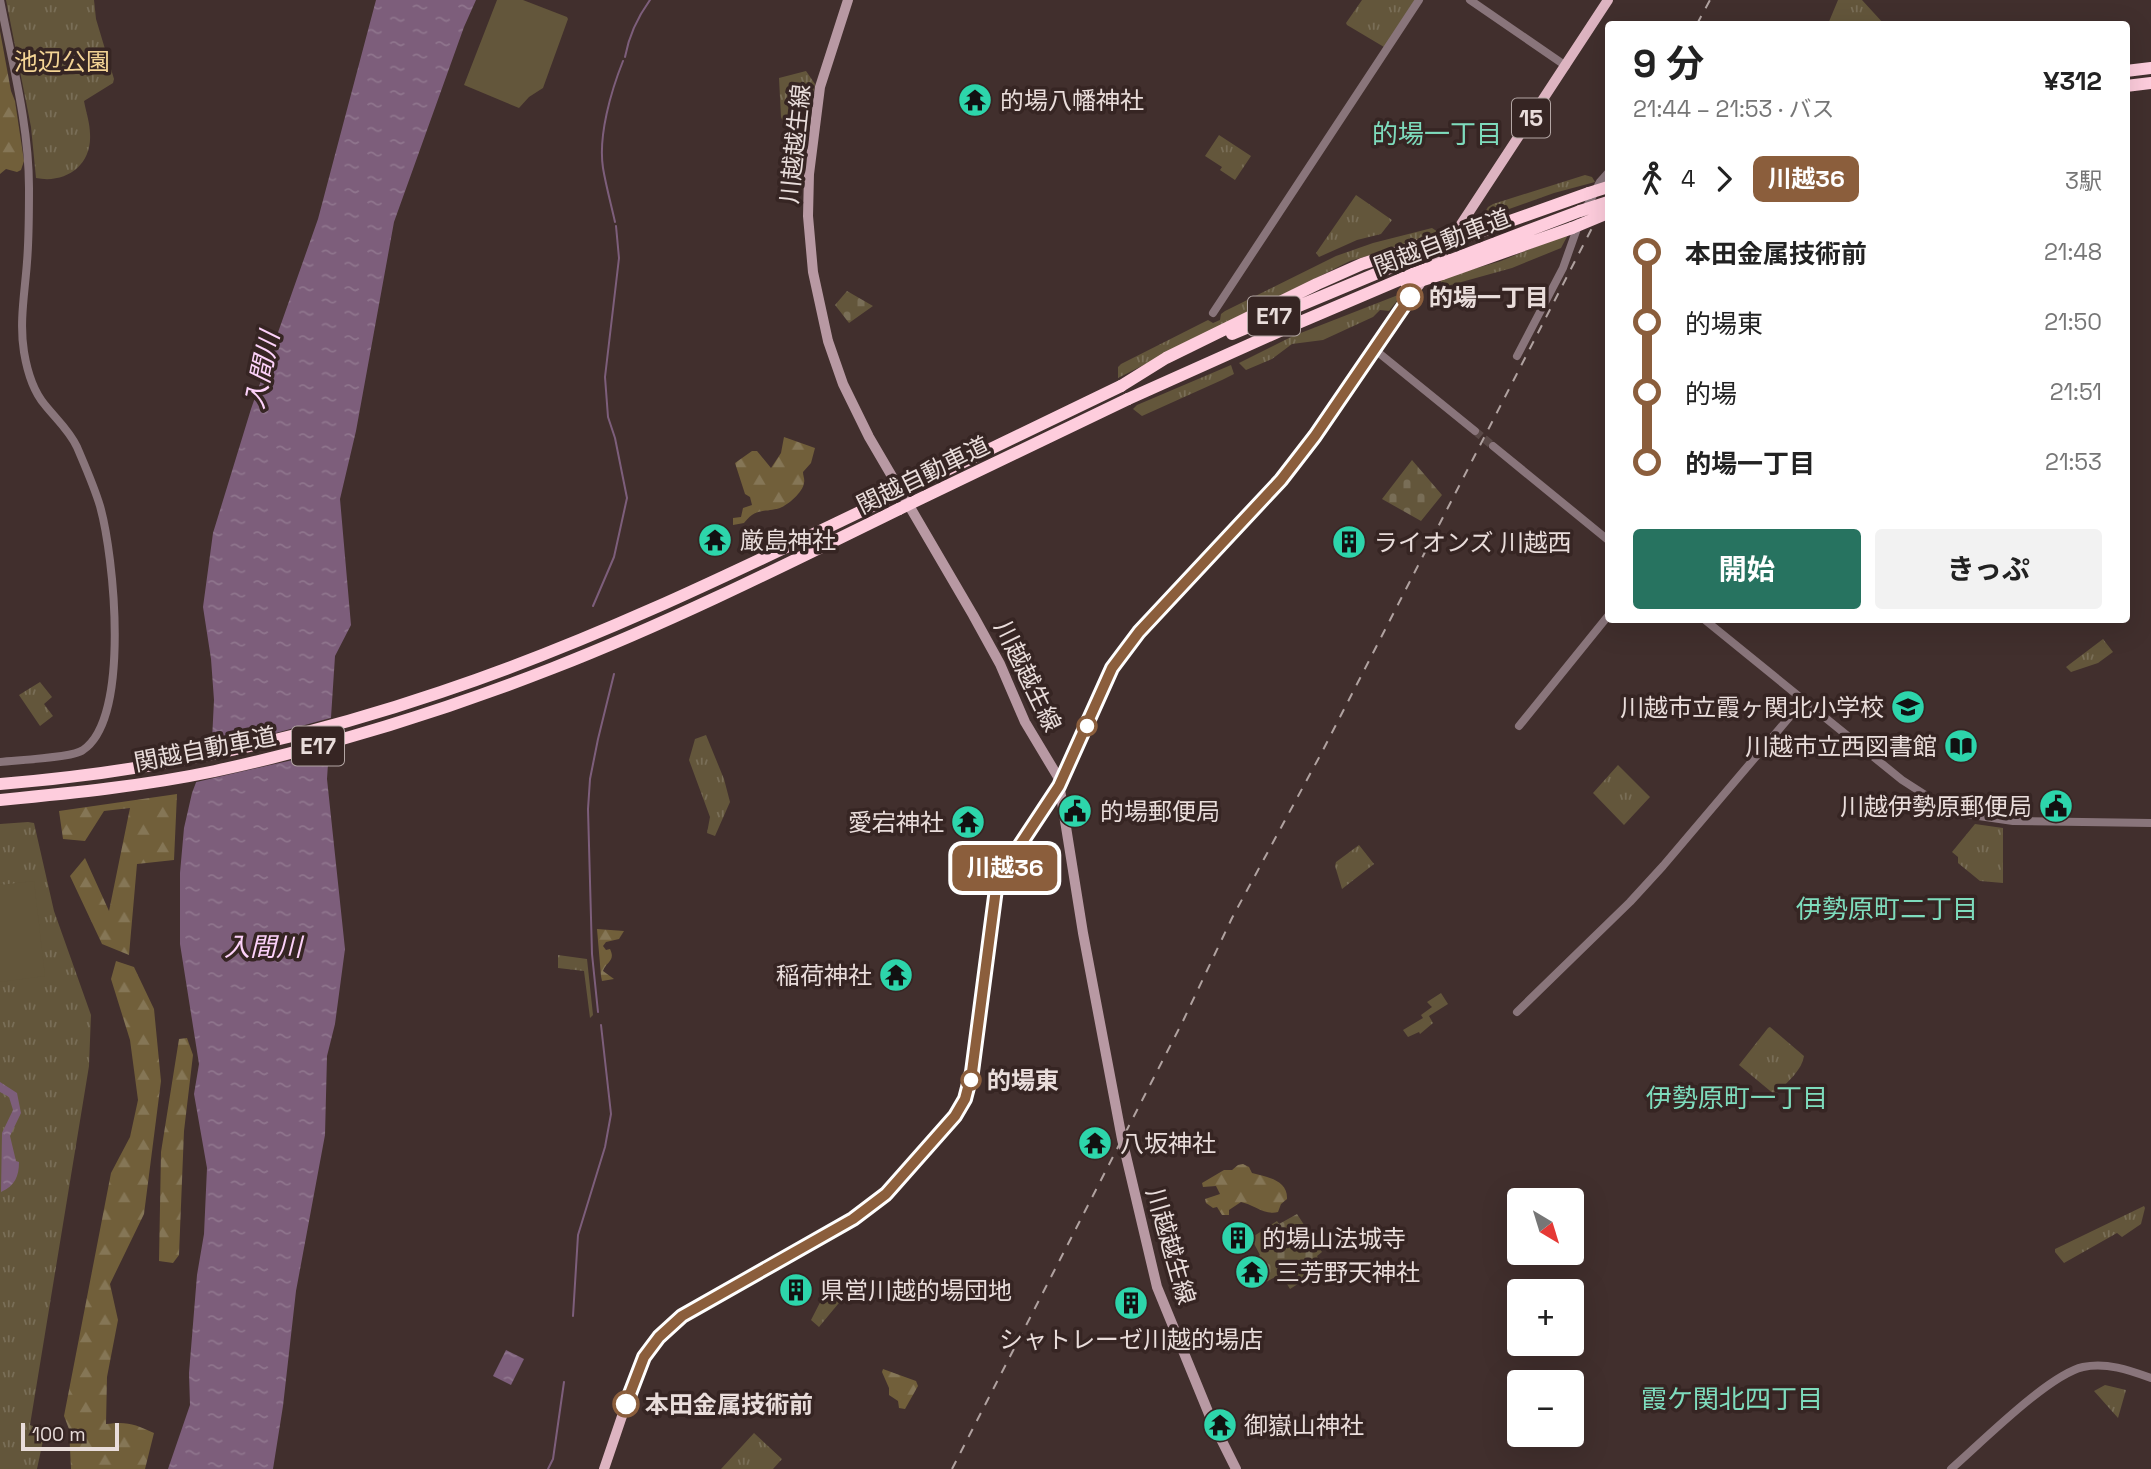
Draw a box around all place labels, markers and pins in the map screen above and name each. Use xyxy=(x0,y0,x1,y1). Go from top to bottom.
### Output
temple icon: 的場八幡神社 xyxy=(956,81,994,119)
place label: 的場八幡神社 xyxy=(1000,85,1144,116)
place label: 的場一丁目 xyxy=(1429,282,1549,313)
marker: 的場一丁目 xyxy=(1397,284,1423,310)
temple icon: 厳島神社 xyxy=(696,521,734,559)
building icon: ライオンズ 川越西 xyxy=(1330,523,1368,561)
place label: 厳島神社 xyxy=(740,525,836,556)
place label: ライオンズ 川越西 xyxy=(1374,527,1572,558)
school or university icon: 川越市立霞ヶ関北小学校 xyxy=(1889,688,1927,726)
place label: 川越市立霞ヶ関北小学校 xyxy=(1620,692,1884,723)
unlabelled marker xyxy=(1077,716,1097,736)
library icon: 川越市立西図書館 xyxy=(1942,727,1980,765)
place label: 川越市立西図書館 xyxy=(1745,731,1937,762)
public building icon: 川越伊勢原郵便局 xyxy=(2037,787,2075,825)
place label: 川越伊勢原郵便局 xyxy=(1840,791,2032,822)
public building icon: 的場郵便局 xyxy=(1056,792,1094,830)
place label: 的場郵便局 xyxy=(1100,796,1220,827)
temple icon: 愛宕神社 xyxy=(949,803,987,841)
place label: 愛宕神社 xyxy=(848,807,944,838)
temple icon: 稲荷神社 xyxy=(877,956,915,994)
place label: 稲荷神社 xyxy=(776,960,872,991)
place label: 的場東 xyxy=(987,1065,1059,1096)
marker: 的場東 xyxy=(961,1070,981,1090)
temple icon: 八坂神社 xyxy=(1076,1124,1114,1162)
place label: 八坂神社 xyxy=(1120,1128,1216,1159)
building icon: 的場山法城寺 xyxy=(1219,1219,1257,1257)
place label: 的場山法城寺 xyxy=(1262,1223,1406,1254)
temple icon: 三芳野天神社 xyxy=(1233,1253,1271,1291)
place label: 三芳野天神社 xyxy=(1276,1257,1420,1288)
building icon: 県営川越的場団地 xyxy=(777,1271,815,1309)
place label: 県営川越的場団地 xyxy=(820,1275,1012,1306)
building icon: シャトレーゼ川越的場店 xyxy=(1112,1284,1150,1322)
place label: シャトレーゼ川越的場店 xyxy=(999,1324,1263,1355)
place label: 本田金属技術前 xyxy=(645,1389,813,1420)
marker: 本田金属技術前 xyxy=(613,1391,639,1417)
temple icon: 御嶽山神社 xyxy=(1201,1406,1239,1444)
place label: 御嶽山神社 xyxy=(1244,1410,1364,1441)

